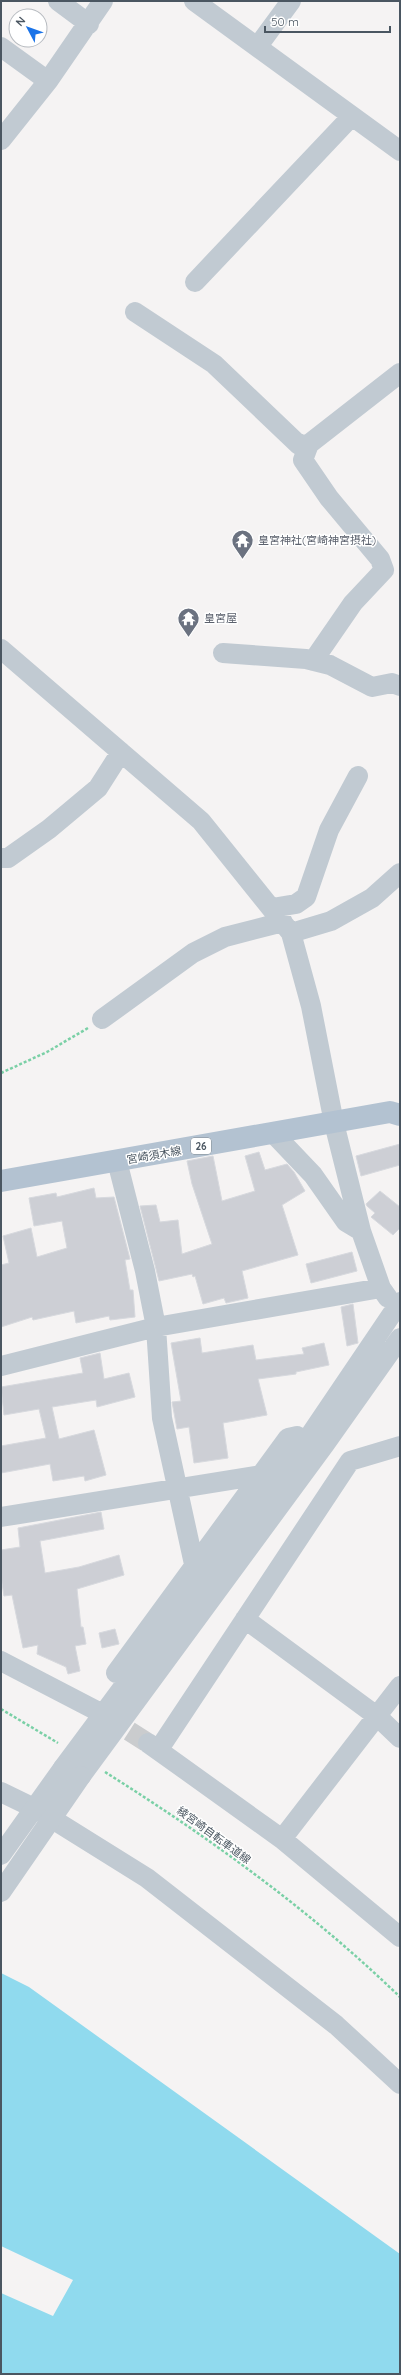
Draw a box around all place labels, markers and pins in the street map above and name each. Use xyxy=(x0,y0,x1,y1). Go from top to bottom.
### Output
temple icon: 皇宮神社(宮崎神宮摂社) xyxy=(229,527,255,560)
place label: 皇宮神社(宮崎神宮摂社) xyxy=(258,533,376,547)
temple icon: 皇宮屋 xyxy=(176,605,202,638)
place label: 皇宮屋 xyxy=(204,611,237,625)

